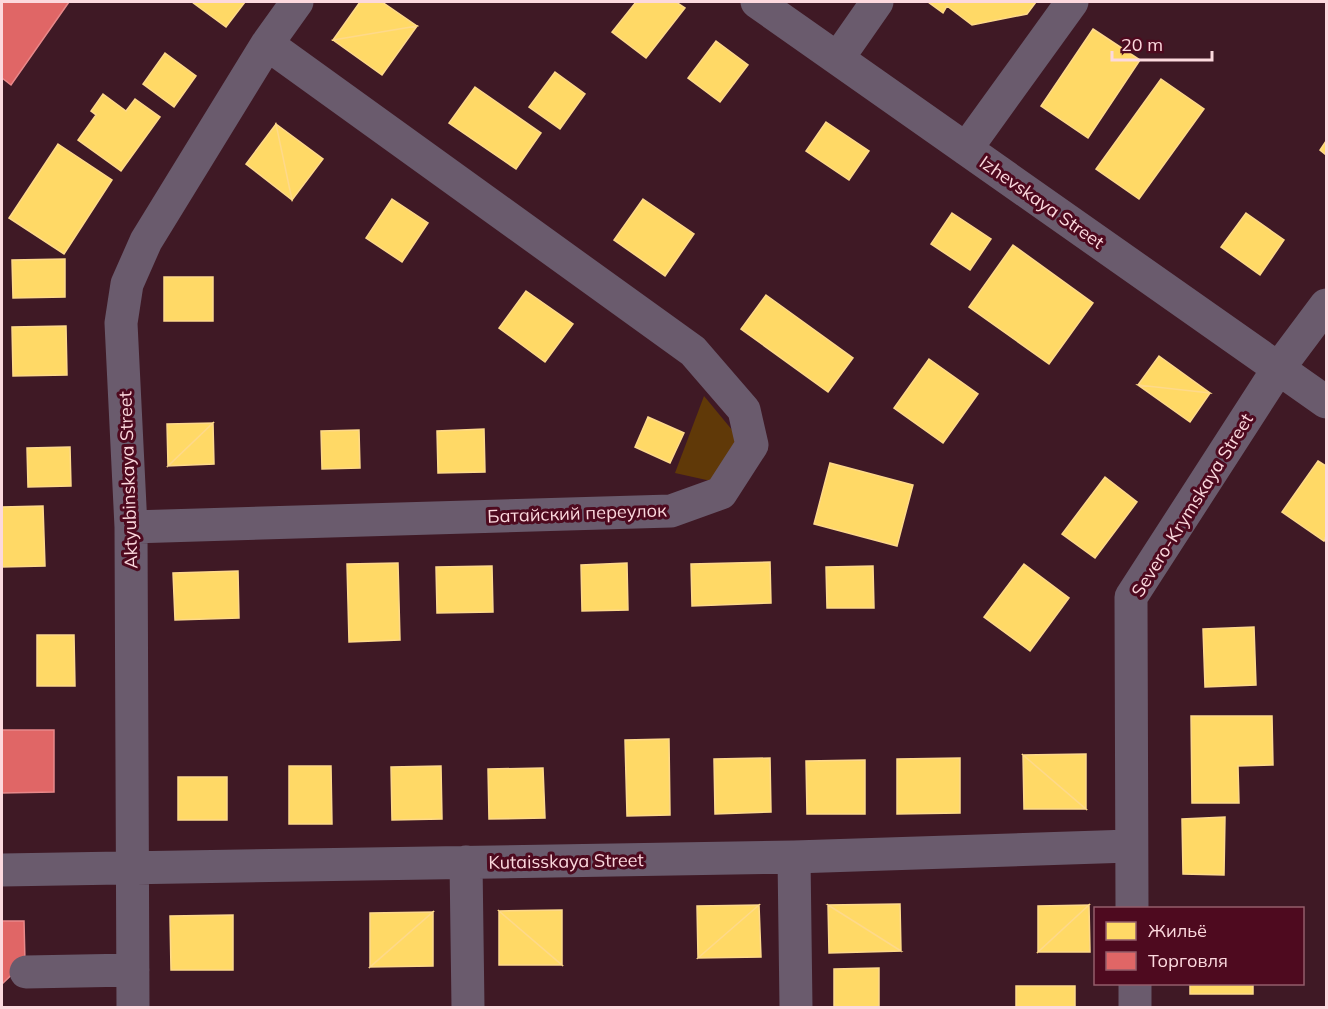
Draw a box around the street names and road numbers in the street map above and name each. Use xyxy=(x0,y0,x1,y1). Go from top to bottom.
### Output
street label: Izhevskaya Street xyxy=(975,150,1109,254)
street label: Aktyubinskaya Street xyxy=(113,391,143,569)
street label: Severo-Krymskaya Street xyxy=(1126,409,1258,601)
street label: Батайский переулок xyxy=(487,498,667,528)
street label: Kutaisskaya Street xyxy=(488,848,644,874)

